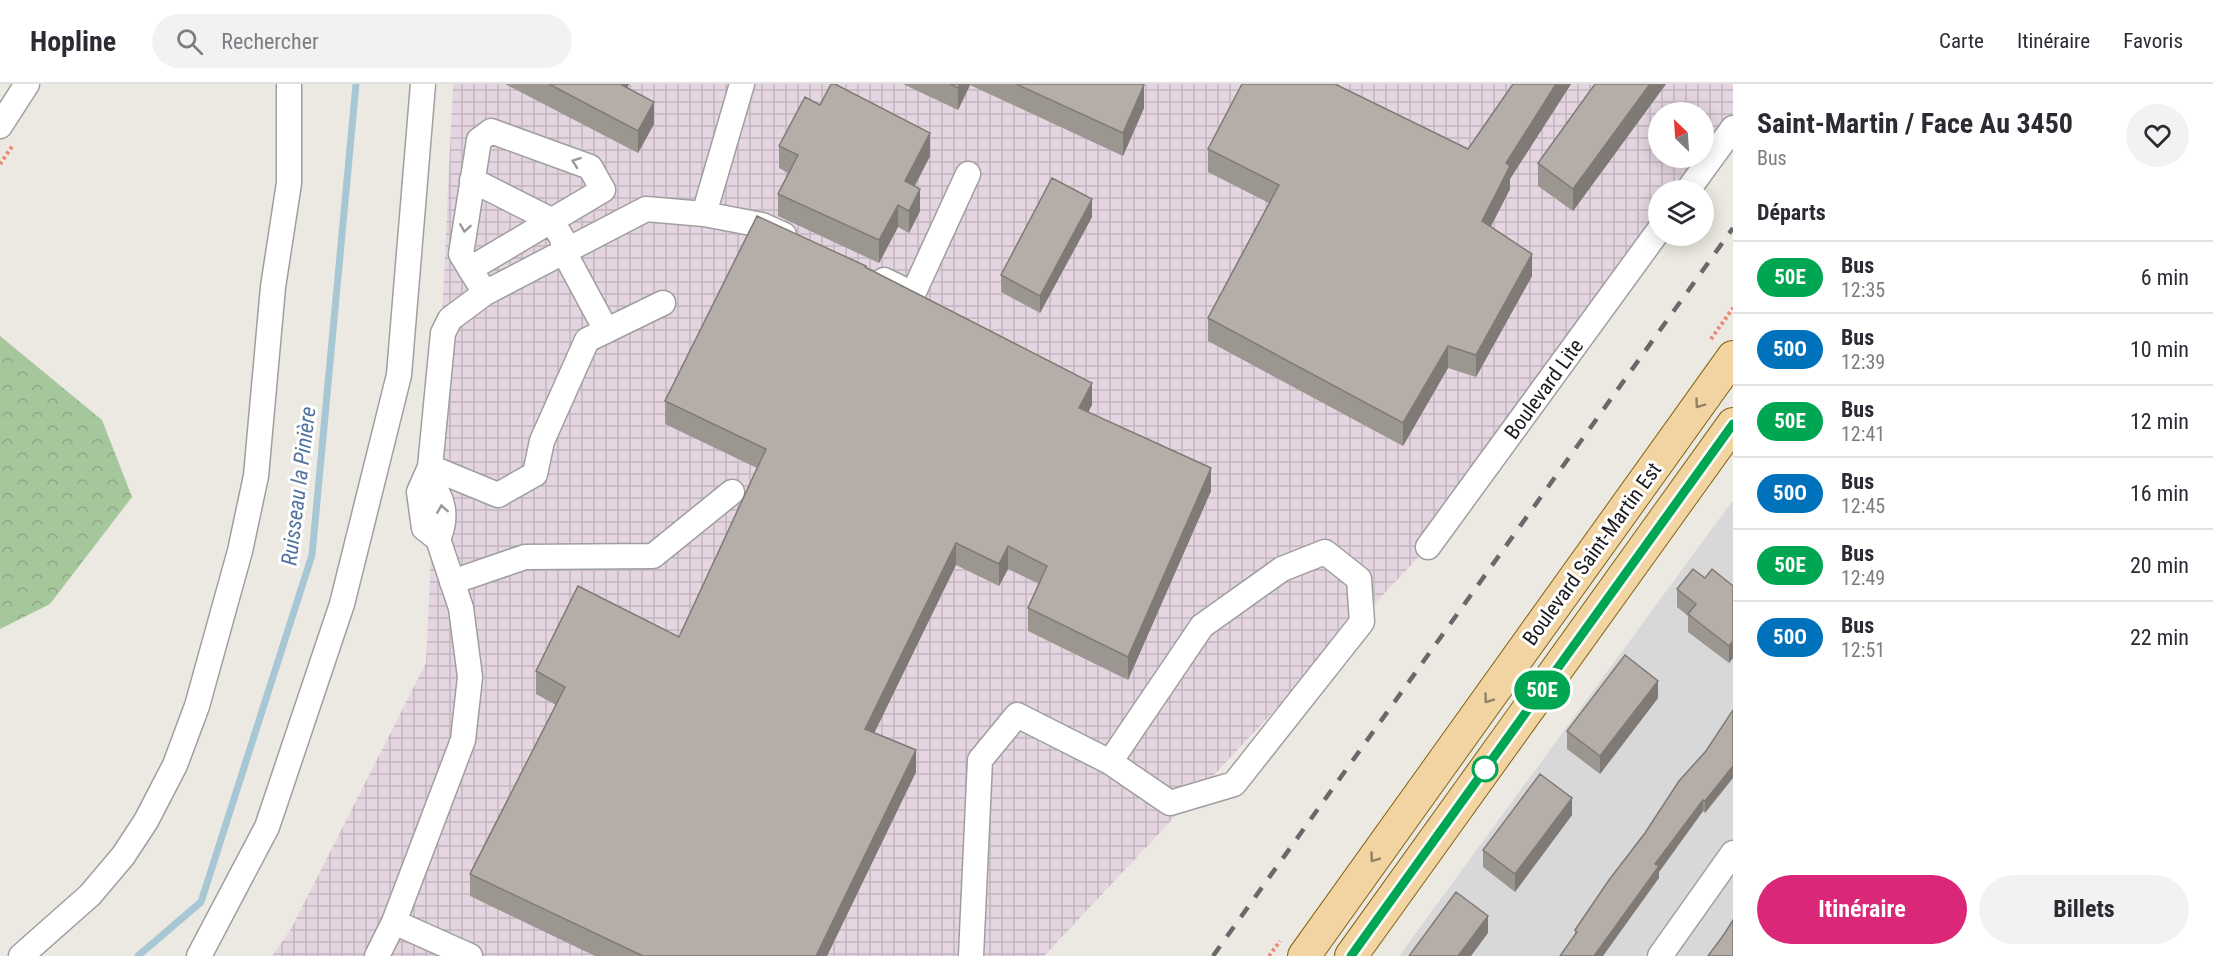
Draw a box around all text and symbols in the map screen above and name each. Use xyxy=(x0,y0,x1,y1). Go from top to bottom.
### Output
search box xyxy=(152,14,572,68)
text: Hopline xyxy=(30,25,116,58)
icon: search xyxy=(173,25,206,58)
text: Rechercher xyxy=(221,29,319,54)
text: Carte xyxy=(1939,29,1984,53)
text: Itinéraire xyxy=(2017,29,2090,53)
text: Favoris xyxy=(2123,29,2183,53)
north arrow xyxy=(1648,102,1714,168)
map controls xyxy=(1648,102,1714,246)
button: heart xyxy=(2126,104,2189,167)
text: Saint-Martin / Face Au 3450 xyxy=(1757,107,2073,140)
text: Bus xyxy=(1757,146,1787,170)
one-way arrow xyxy=(572,156,582,169)
button: layers xyxy=(1648,180,1714,246)
text: Départs xyxy=(1757,200,1826,225)
one-way arrow xyxy=(459,224,471,233)
text: Bus xyxy=(1841,253,1874,278)
text: 50E xyxy=(1774,265,1806,289)
text: 6 min xyxy=(2141,265,2189,290)
text: 12:35 xyxy=(1841,278,1885,302)
text: Bus xyxy=(1841,325,1874,350)
street label: Boulevard Lite xyxy=(1500,334,1588,444)
text: 50O xyxy=(1773,337,1807,361)
text: 10 min xyxy=(2130,337,2189,362)
text: 12:39 xyxy=(1841,350,1885,374)
text: Bus xyxy=(1841,397,1874,422)
one-way arrow xyxy=(1695,398,1706,409)
water label: Ruisseau la Pinière xyxy=(276,405,321,567)
text: 50E xyxy=(1774,409,1806,433)
text: 12 min xyxy=(2130,409,2189,434)
text: 12:41 xyxy=(1841,422,1885,446)
street label: Boulevard Saint-Martin Est xyxy=(1518,458,1666,650)
text: Bus xyxy=(1841,469,1874,494)
text: 50O xyxy=(1773,481,1807,505)
text: 16 min xyxy=(2130,481,2189,506)
text: 12:45 xyxy=(1841,494,1885,518)
one-way arrow xyxy=(437,504,449,513)
text: Bus xyxy=(1841,541,1874,566)
text: 50E xyxy=(1774,553,1806,577)
text: 20 min xyxy=(2130,553,2189,578)
text: 12:49 xyxy=(1841,566,1885,590)
text: Bus xyxy=(1841,613,1874,638)
text: 50O xyxy=(1773,625,1807,649)
text: 22 min xyxy=(2130,625,2189,650)
text: 12:51 xyxy=(1841,638,1885,662)
line badge: 50E xyxy=(1508,670,1576,710)
text: 50E xyxy=(1526,678,1558,702)
one-way arrow xyxy=(1484,693,1495,704)
unlabelled marker xyxy=(1472,756,1498,782)
one-way arrow xyxy=(1370,851,1381,862)
button: Itinéraire xyxy=(1757,875,1967,944)
button: Billets xyxy=(1979,875,2189,944)

